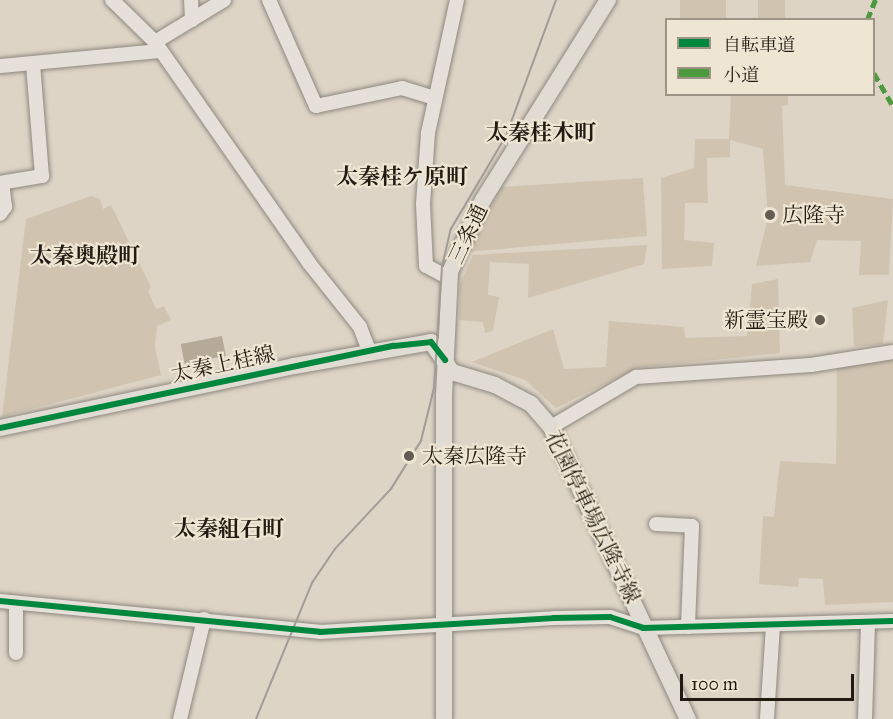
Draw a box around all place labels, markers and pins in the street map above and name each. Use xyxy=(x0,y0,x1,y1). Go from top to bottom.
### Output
place label: 広隆寺 xyxy=(782,202,845,228)
marker: 広隆寺 xyxy=(763,208,777,222)
place label: 新霊宝殿 xyxy=(724,307,808,333)
marker: 新霊宝殿 xyxy=(813,313,827,327)
place label: 太秦広隆寺 xyxy=(422,443,527,469)
marker: 太秦広隆寺 xyxy=(400,447,418,465)

